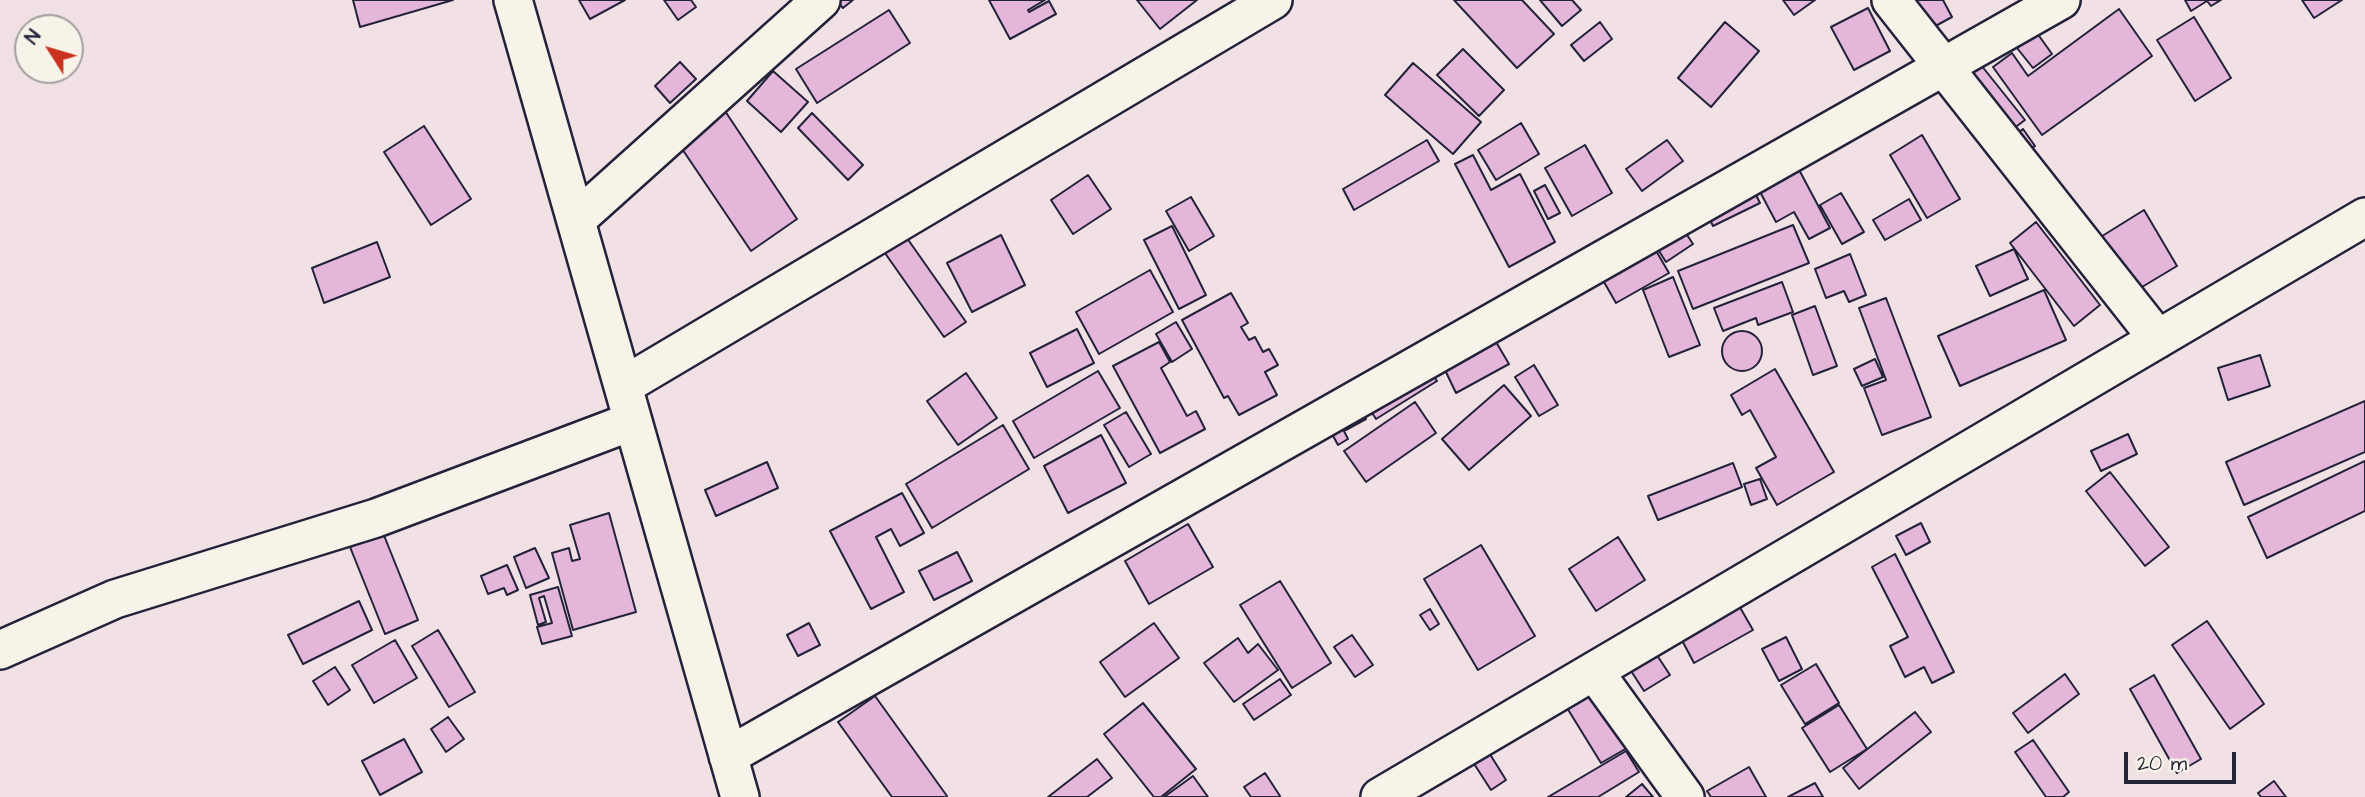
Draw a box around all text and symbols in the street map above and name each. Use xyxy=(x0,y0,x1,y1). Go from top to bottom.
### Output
north arrow xyxy=(14,14,84,84)
text: N xyxy=(19,24,48,50)
scale bar xyxy=(2127,738,2239,782)
text: 20 m xyxy=(2137,749,2187,778)

